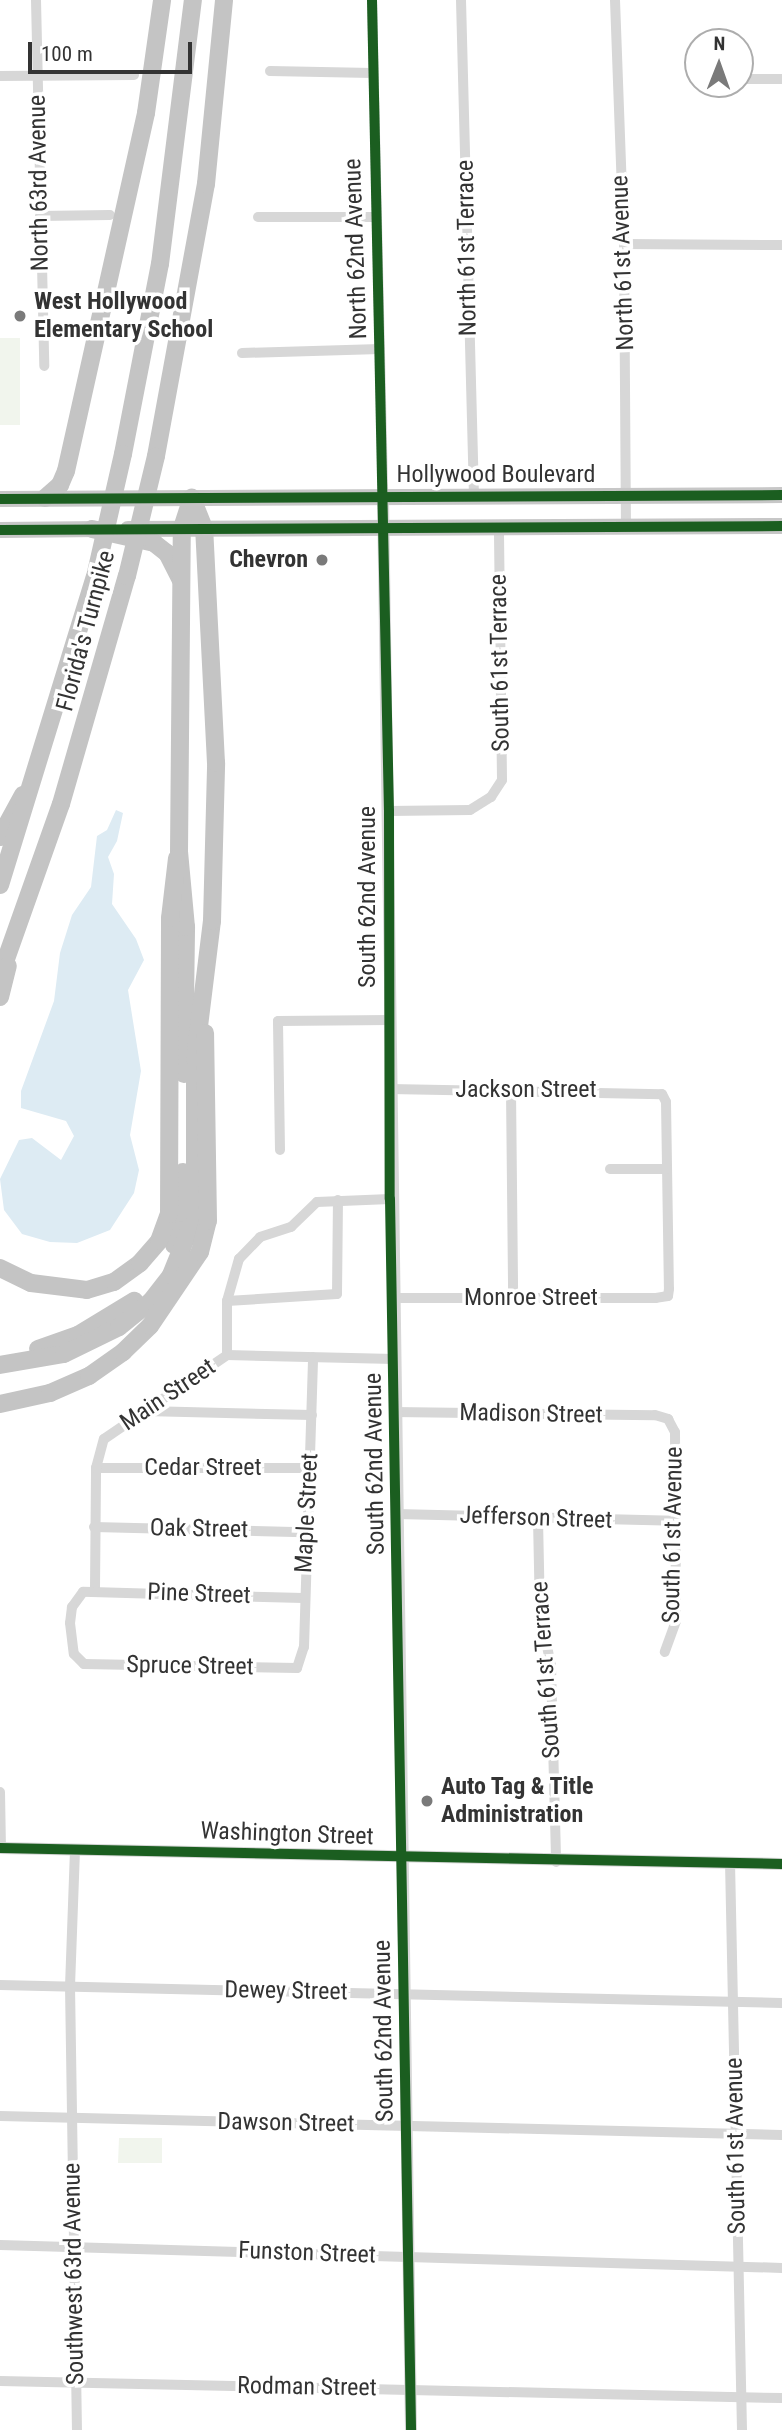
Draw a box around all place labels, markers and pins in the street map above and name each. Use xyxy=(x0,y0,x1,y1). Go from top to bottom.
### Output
place label: West Hollywood Elementary School xyxy=(34,288,213,344)
marker: West Hollywood Elementary School xyxy=(12,308,28,324)
place label: Chevron xyxy=(229,546,308,574)
marker: Chevron xyxy=(314,552,330,568)
place label: Auto Tag & Title Administration xyxy=(441,1773,595,1829)
marker: Auto Tag & Title Administration xyxy=(419,1793,435,1809)

